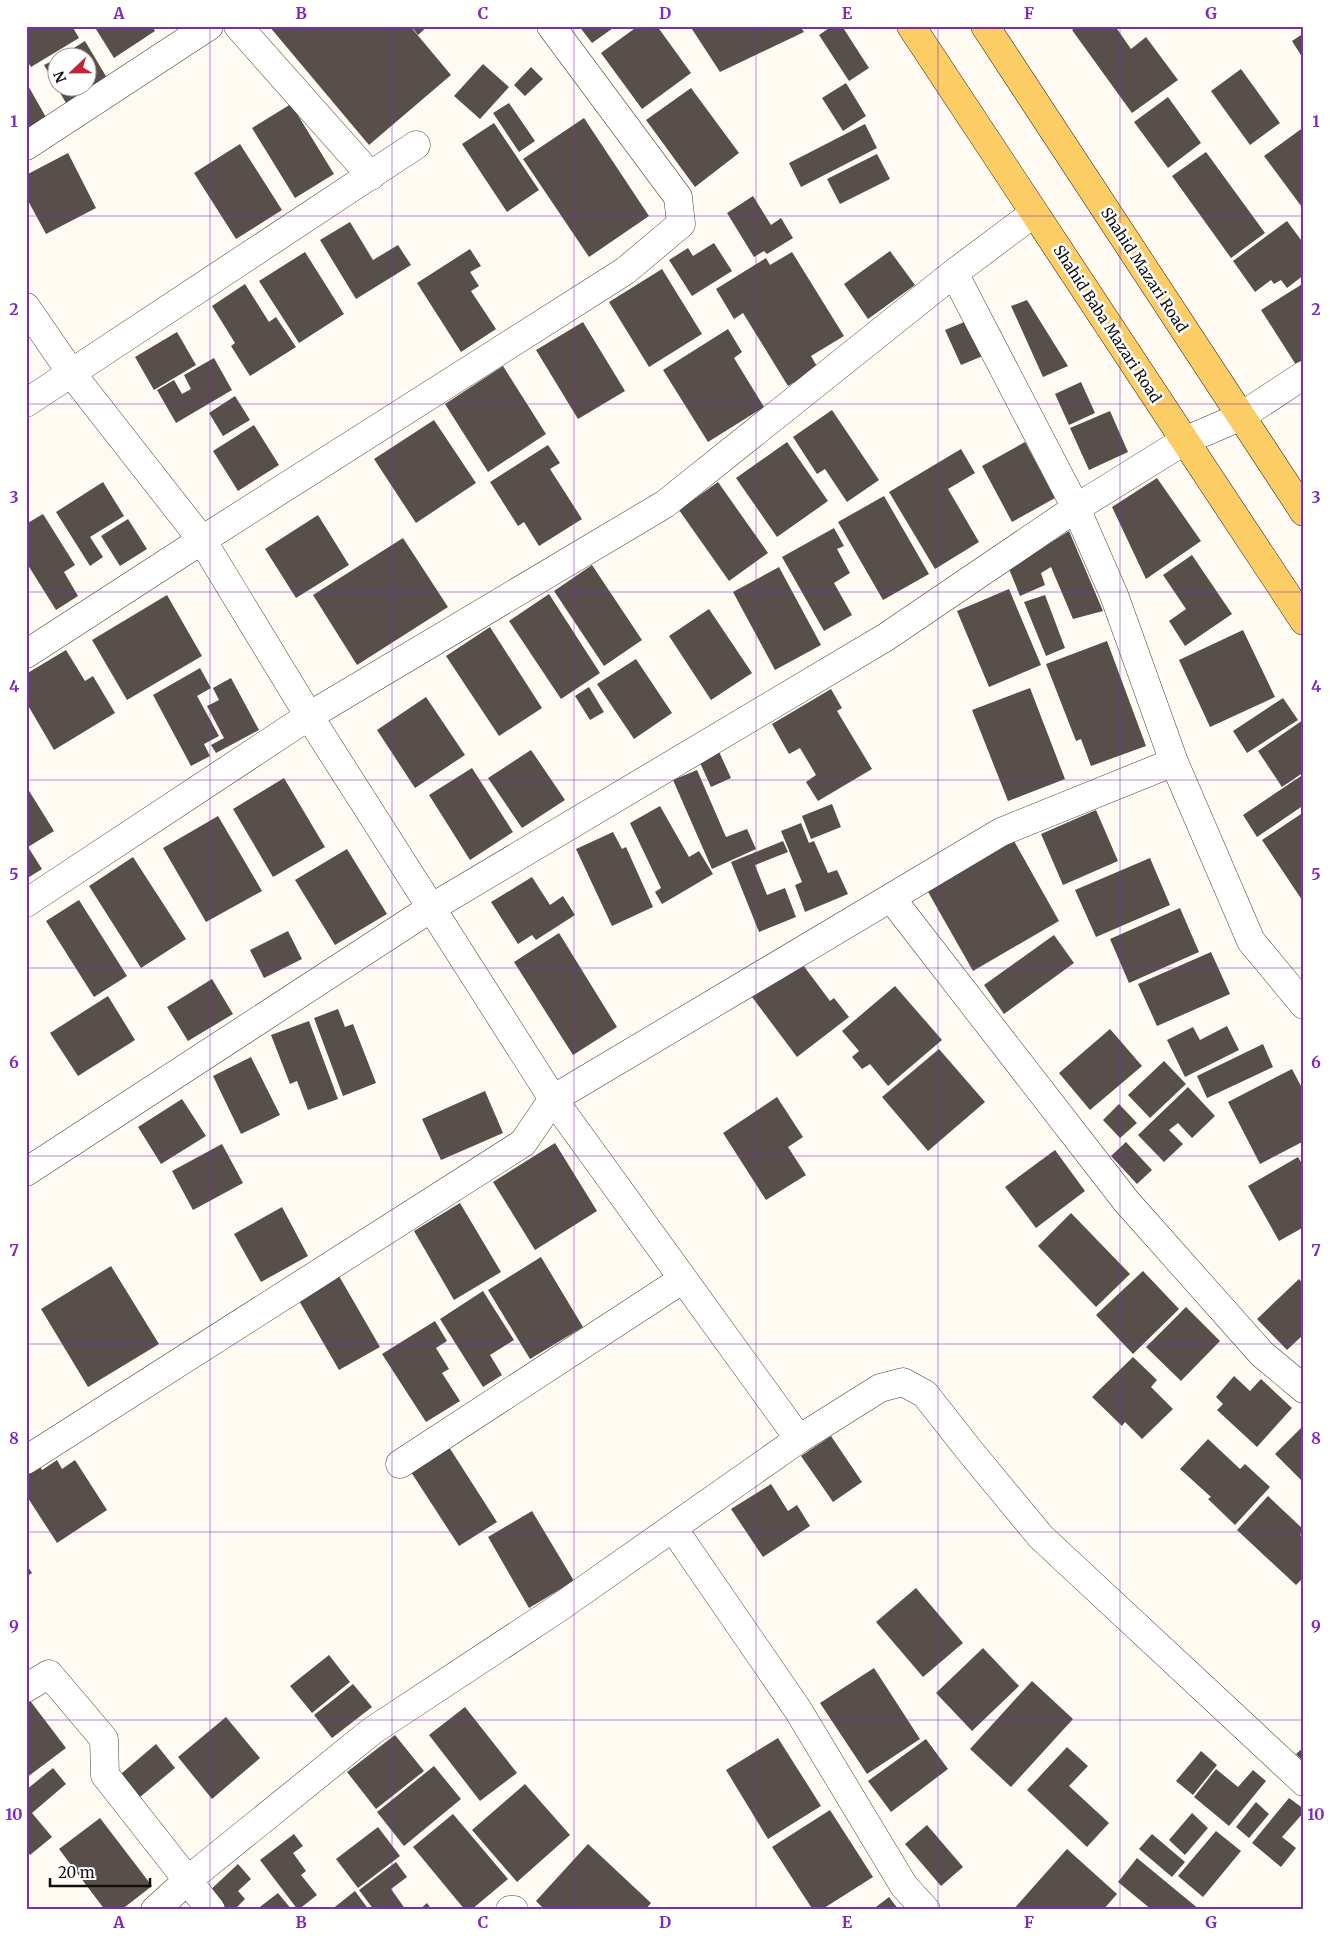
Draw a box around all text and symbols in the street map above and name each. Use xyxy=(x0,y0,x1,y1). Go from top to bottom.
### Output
text: A xyxy=(112,3,125,23)
text: B xyxy=(295,3,307,23)
text: C xyxy=(478,3,488,23)
text: D xyxy=(659,3,671,23)
text: E xyxy=(842,3,853,23)
text: F xyxy=(1024,3,1034,23)
text: G xyxy=(1205,3,1217,23)
north arrow xyxy=(48,48,98,98)
text: N xyxy=(50,68,70,85)
text: 1 xyxy=(10,111,18,131)
text: 1 xyxy=(1312,111,1320,131)
street label: Shahid Mazari Road xyxy=(1097,204,1192,336)
street label: Shahid Baba Mazari Road xyxy=(1049,241,1166,406)
text: 2 xyxy=(9,299,19,319)
text: 2 xyxy=(1311,299,1321,319)
text: 3 xyxy=(9,487,19,507)
text: 3 xyxy=(1311,487,1321,507)
text: 4 xyxy=(9,676,19,696)
text: 4 xyxy=(1311,676,1321,696)
text: 5 xyxy=(9,864,19,884)
text: 5 xyxy=(1311,864,1321,884)
text: 6 xyxy=(9,1052,19,1072)
text: 6 xyxy=(1311,1052,1321,1072)
text: 7 xyxy=(9,1240,19,1260)
text: 7 xyxy=(1311,1240,1321,1260)
text: 8 xyxy=(9,1428,19,1448)
text: 8 xyxy=(1311,1428,1321,1448)
text: 9 xyxy=(9,1616,19,1636)
text: 9 xyxy=(1311,1616,1321,1636)
text: 10 xyxy=(5,1804,23,1824)
text: 10 xyxy=(1307,1804,1325,1824)
scale bar xyxy=(50,1856,150,1888)
text: 20 m xyxy=(58,1863,95,1882)
text: A xyxy=(112,1912,125,1932)
text: B xyxy=(295,1912,307,1932)
text: C xyxy=(478,1912,488,1932)
text: D xyxy=(659,1912,671,1932)
text: E xyxy=(842,1912,853,1932)
text: F xyxy=(1024,1912,1034,1932)
text: G xyxy=(1205,1912,1217,1932)

